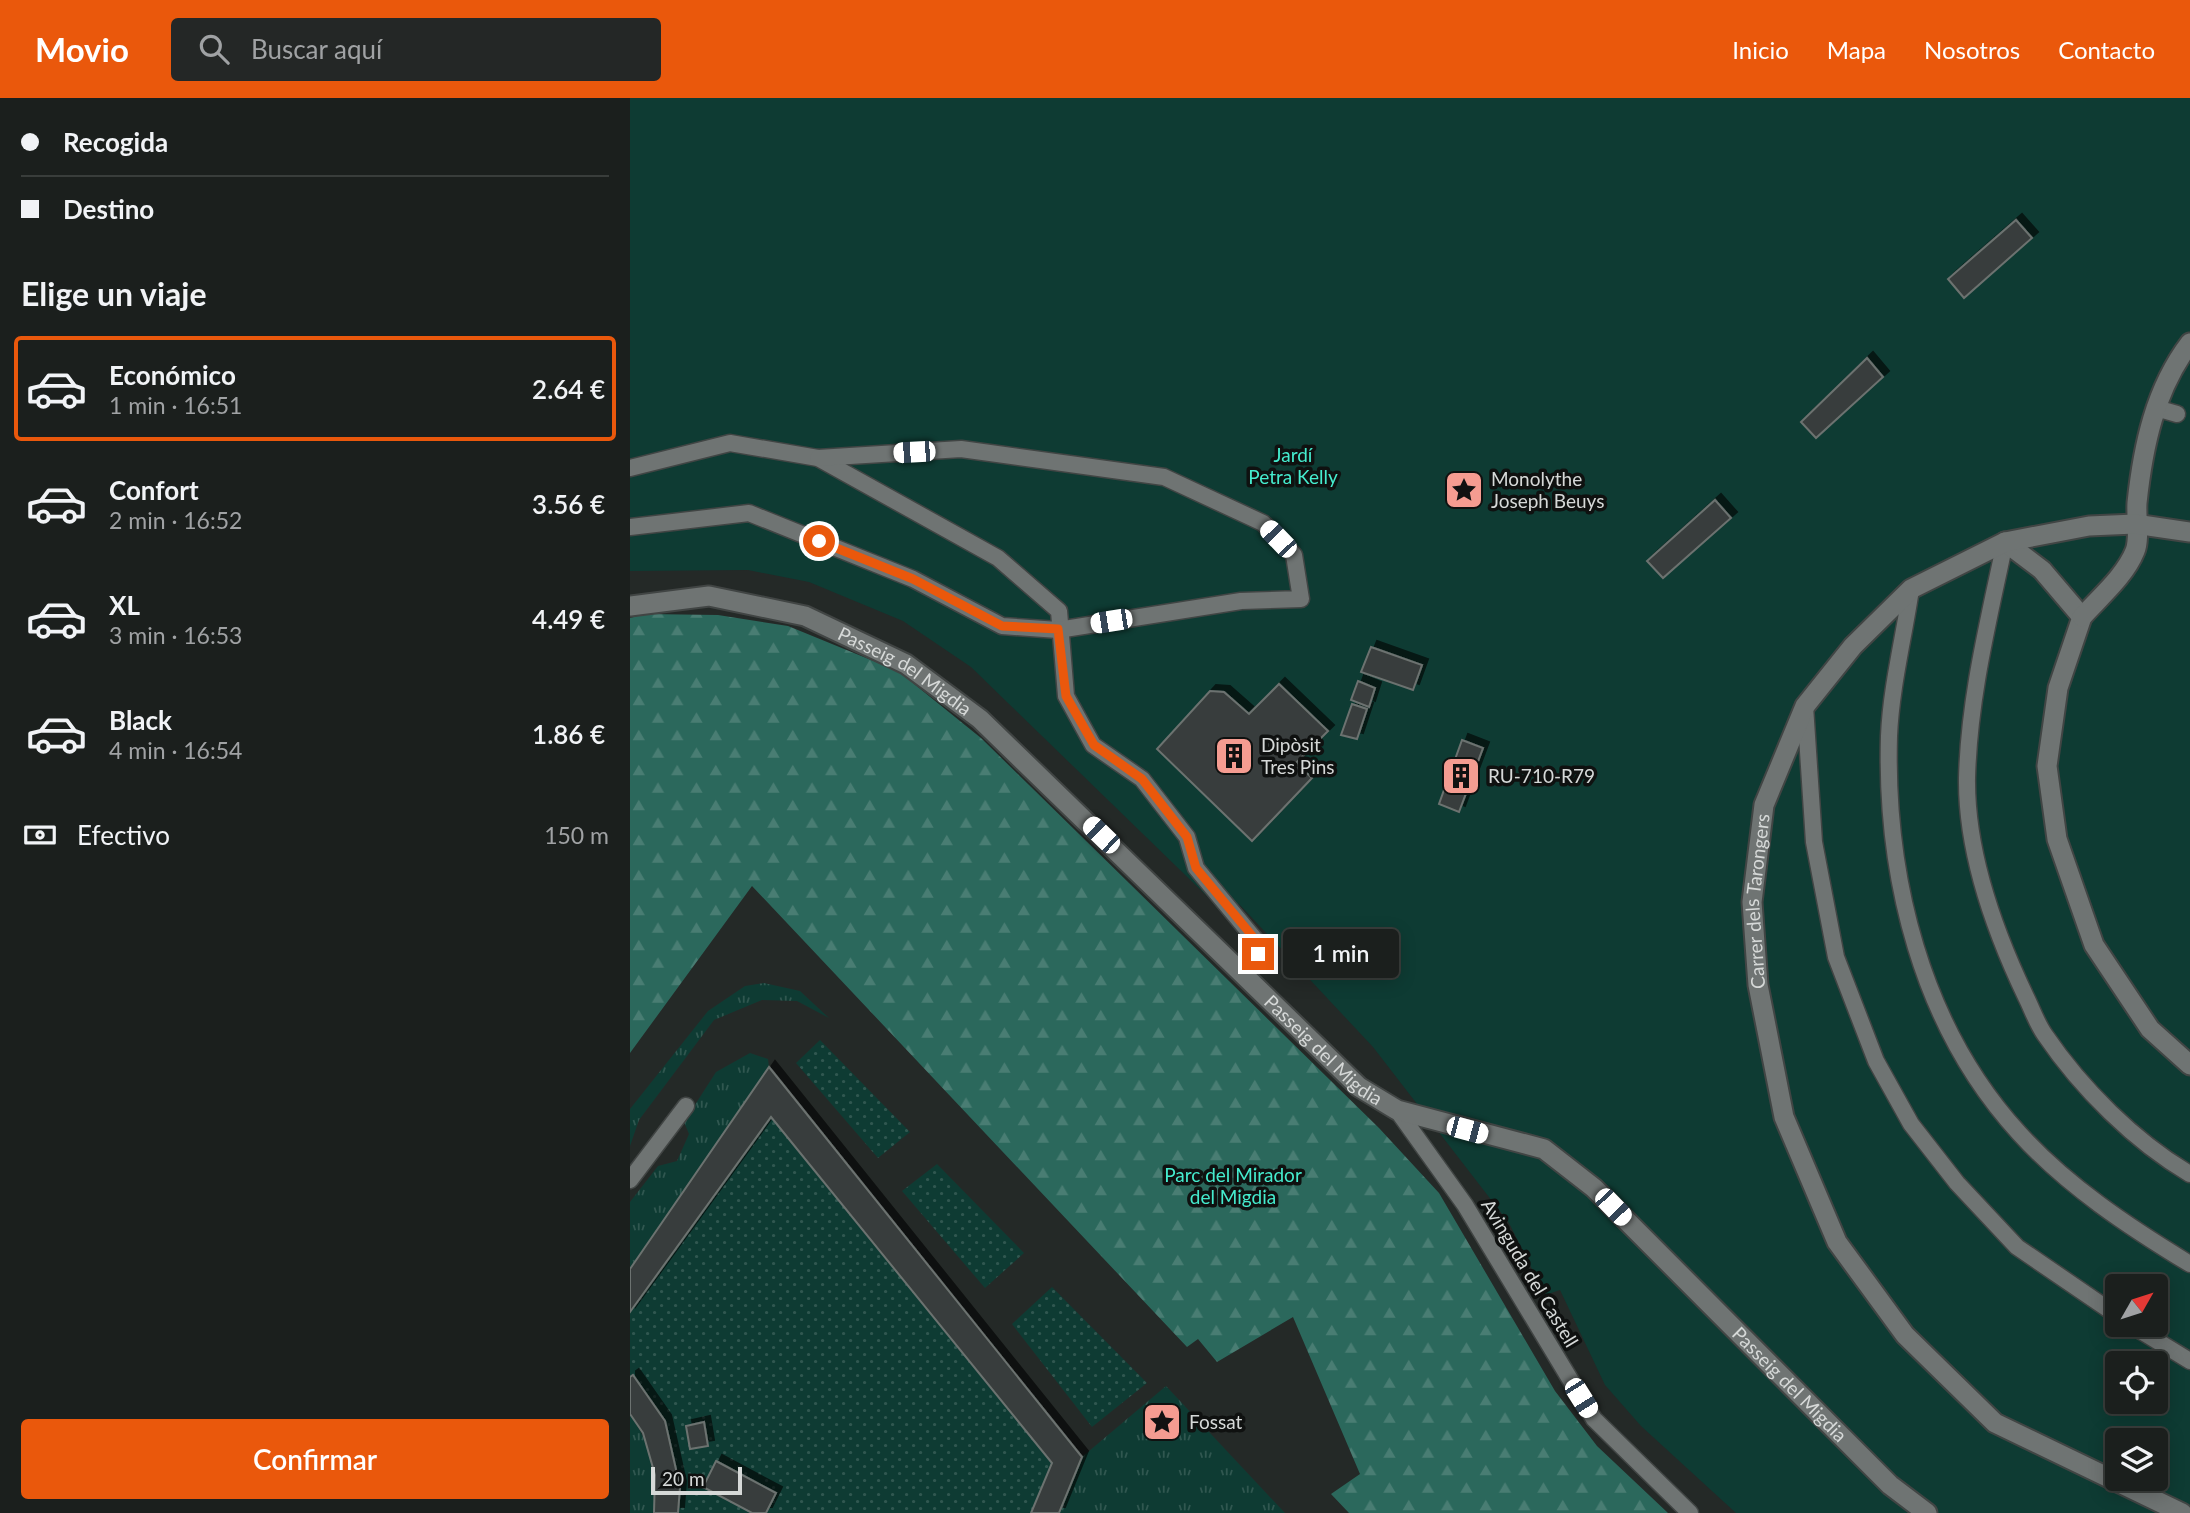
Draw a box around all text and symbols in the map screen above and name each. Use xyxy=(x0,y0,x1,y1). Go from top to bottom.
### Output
search box xyxy=(171,18,661,81)
text: Movio xyxy=(35,29,129,69)
icon: search xyxy=(195,30,233,68)
text: Buscar aquí xyxy=(251,33,382,65)
text: Inicio xyxy=(1732,35,1789,64)
text: Mapa xyxy=(1827,35,1886,64)
text: Nosotros xyxy=(1924,35,2020,64)
text: Contacto xyxy=(2058,35,2155,64)
text: Recogida xyxy=(63,126,168,158)
text: Destino xyxy=(63,193,154,225)
text: Elige un viaje xyxy=(21,274,206,313)
icon: car xyxy=(25,357,88,420)
text: Económico xyxy=(109,359,236,391)
text: 2.64 € xyxy=(532,373,605,405)
text: 1 min · 16:51 xyxy=(109,391,242,419)
car xyxy=(893,440,936,464)
park label: Jardí Petra Kelly xyxy=(1248,443,1338,488)
place label: Monolythe Joseph Beuys xyxy=(1491,467,1604,512)
place icon: Monolythe Joseph Beuys xyxy=(1443,469,1485,511)
icon: car xyxy=(25,472,88,535)
text: Confort xyxy=(109,474,199,506)
text: 3.56 € xyxy=(532,488,605,520)
text: 2 min · 16:52 xyxy=(109,506,242,534)
car xyxy=(1256,517,1301,561)
route start xyxy=(803,525,835,557)
icon: car xyxy=(25,587,88,650)
text: XL xyxy=(109,589,140,621)
text: 4.49 € xyxy=(532,603,605,635)
car xyxy=(1089,607,1134,635)
text: 3 min · 16:53 xyxy=(109,621,242,649)
street label: Passeig del Migdia xyxy=(834,621,977,720)
icon: car xyxy=(25,702,88,765)
text: Black xyxy=(109,704,172,736)
text: 1.86 € xyxy=(532,718,605,750)
place label: Dipòsit Tres Pins xyxy=(1261,733,1335,778)
building icon: Dipòsit Tres Pins xyxy=(1213,735,1255,777)
text: 4 min · 16:54 xyxy=(109,736,242,764)
building icon: RU-710-R79 xyxy=(1440,755,1482,797)
place label: RU-710-R79 xyxy=(1488,764,1595,787)
street label: Carrer dels Tarongers xyxy=(1740,812,1774,990)
car xyxy=(1079,813,1124,857)
icon: cash xyxy=(21,816,59,854)
text: Efectivo xyxy=(77,819,170,851)
text: 150 m xyxy=(544,821,609,849)
callout: 1 min xyxy=(1282,930,1398,978)
route end xyxy=(1242,938,1274,970)
text: 1 min xyxy=(1313,939,1369,967)
street label: Passeig del Migdia xyxy=(1260,990,1387,1110)
car xyxy=(1444,1114,1491,1146)
park label: Parc del Mirador del Migdia xyxy=(1164,1163,1302,1208)
car xyxy=(1591,1185,1636,1229)
street label: Avinguda del Castell xyxy=(1477,1195,1584,1351)
north arrow xyxy=(2105,1274,2168,1337)
map controls xyxy=(2105,1274,2168,1491)
street label: Passeig del Migdia xyxy=(1728,1322,1852,1446)
button: locate xyxy=(2105,1351,2168,1414)
car xyxy=(1561,1375,1602,1421)
place icon: Fossat xyxy=(1141,1401,1183,1443)
place label: Fossat xyxy=(1189,1410,1242,1433)
button: Confirmar xyxy=(21,1419,609,1499)
button: layers xyxy=(2105,1428,2168,1491)
scale bar xyxy=(651,1464,742,1496)
text: 20 m xyxy=(662,1467,705,1490)

